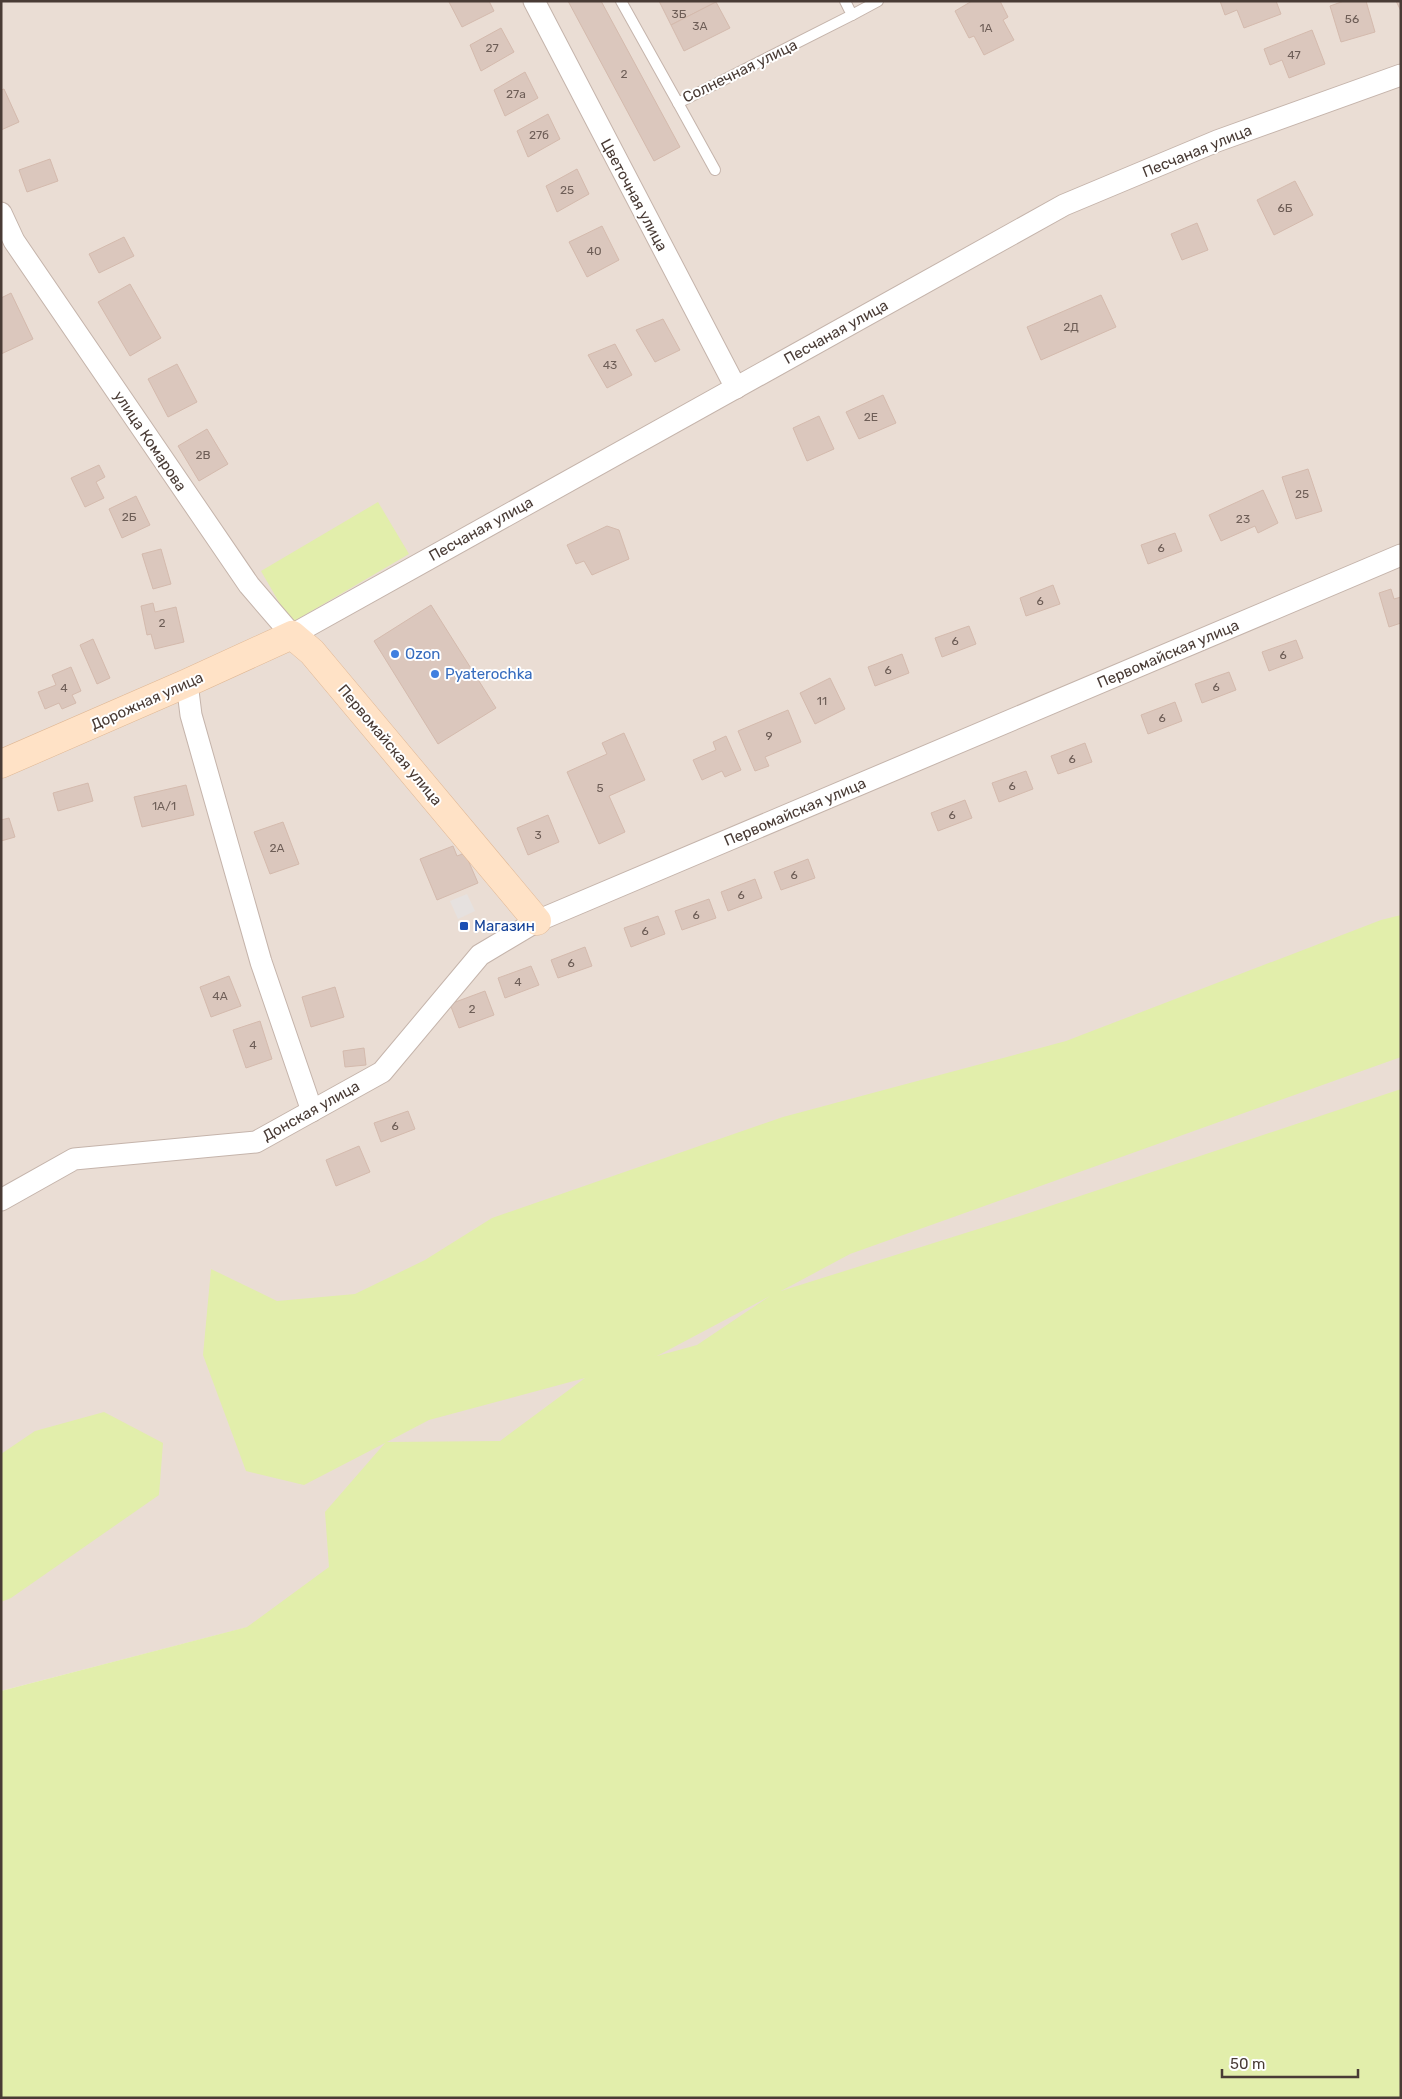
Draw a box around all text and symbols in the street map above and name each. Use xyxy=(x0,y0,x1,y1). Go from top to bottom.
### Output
house number: 3Б xyxy=(672,7,687,21)
house number: 56 xyxy=(1345,12,1359,26)
house number: 3А xyxy=(692,19,708,33)
house number: 1А xyxy=(979,21,993,35)
street label: Солнечная улица xyxy=(680,35,800,107)
house number: 27 xyxy=(485,41,499,55)
house number: 47 xyxy=(1287,48,1301,62)
house number: 2 xyxy=(620,67,628,81)
house number: 27а xyxy=(506,87,526,101)
street label: Песчаная улица xyxy=(1140,121,1254,181)
house number: 27б xyxy=(529,128,549,142)
street label: Цветочная улица xyxy=(597,136,671,254)
house number: 25 xyxy=(560,183,574,197)
house number: 6Б xyxy=(1278,201,1293,215)
house number: 40 xyxy=(586,244,602,258)
street label: Песчаная улица xyxy=(781,296,891,368)
house number: 2Д xyxy=(1063,320,1079,334)
house number: 43 xyxy=(603,358,617,372)
street label: улица Комарова xyxy=(110,387,190,495)
house number: 2Е xyxy=(864,410,878,424)
house number: 2В xyxy=(195,448,211,462)
house number: 25 xyxy=(1295,487,1309,501)
street label: Песчаная улица xyxy=(426,493,536,565)
house number: 2Б xyxy=(122,510,137,524)
house number: 23 xyxy=(1236,512,1250,526)
house number: 6 xyxy=(1157,541,1165,555)
house number: 6 xyxy=(1036,594,1044,608)
house number: 2 xyxy=(158,616,166,630)
street label: Первомайская улица xyxy=(1094,616,1242,692)
house number: 6 xyxy=(951,634,959,648)
place label: Ozon xyxy=(405,645,440,663)
marker: Ozon xyxy=(389,648,401,660)
house number: 6 xyxy=(1279,648,1287,662)
house number: 6 xyxy=(884,663,892,677)
place label: Pyaterochka xyxy=(445,665,533,683)
street label: Дорожная улица xyxy=(88,668,206,734)
marker: Pyaterochka xyxy=(429,668,441,680)
house number: 6 xyxy=(1212,680,1220,694)
house number: 4 xyxy=(60,681,68,695)
street label: Первомайская улица xyxy=(334,681,446,809)
house number: 11 xyxy=(817,694,827,708)
house number: 6 xyxy=(1158,711,1166,725)
house number: 9 xyxy=(765,729,773,743)
house number: 6 xyxy=(1068,752,1076,766)
street label: Первомайская улица xyxy=(721,774,869,850)
house number: 6 xyxy=(1008,779,1016,793)
house number: 5 xyxy=(596,781,604,795)
house number: 1А/1 xyxy=(152,799,176,813)
house number: 6 xyxy=(948,808,956,822)
house number: 3 xyxy=(534,828,542,842)
house number: 2А xyxy=(269,841,285,855)
house number: 6 xyxy=(790,868,798,882)
house number: 6 xyxy=(737,888,745,902)
house number: 6 xyxy=(692,908,700,922)
place label: Магазин xyxy=(474,917,535,935)
marker: Магазин xyxy=(458,920,470,932)
house number: 6 xyxy=(641,924,649,938)
house number: 6 xyxy=(567,956,575,970)
house number: 4 xyxy=(514,975,522,989)
house number: 4А xyxy=(212,989,228,1003)
house number: 2 xyxy=(468,1002,476,1016)
house number: 4 xyxy=(249,1038,257,1052)
street label: Донская улица xyxy=(259,1077,363,1145)
house number: 6 xyxy=(391,1119,399,1133)
scale bar xyxy=(1222,2046,1358,2078)
text: 50 m xyxy=(1230,2055,1265,2073)

